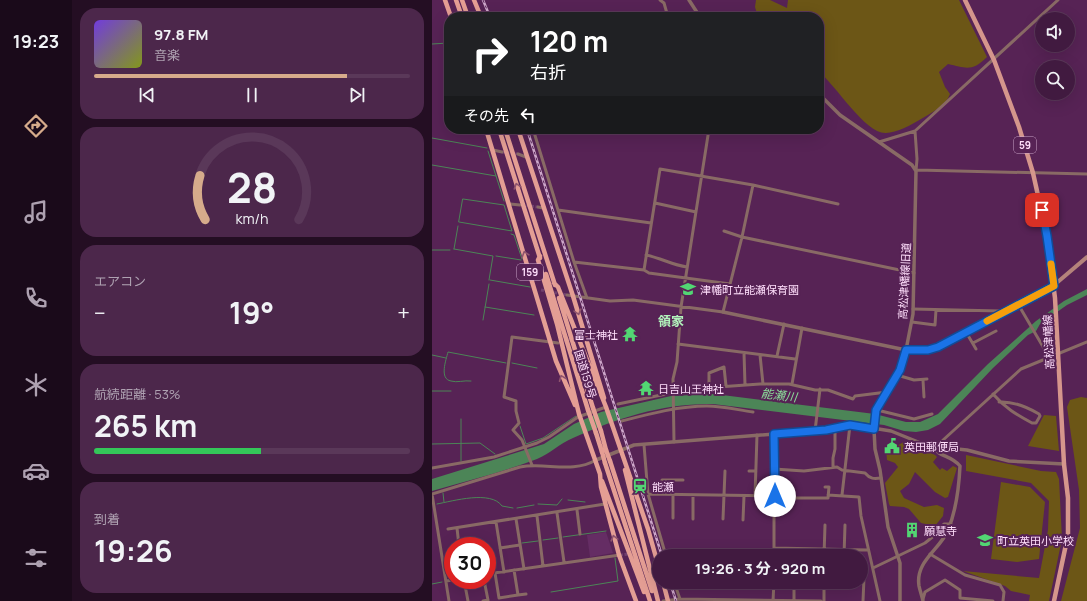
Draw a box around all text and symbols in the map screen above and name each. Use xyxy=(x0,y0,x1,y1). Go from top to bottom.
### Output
map controls xyxy=(1035,12,1075,100)
button: sound xyxy=(1035,12,1075,52)
text: 120 m xyxy=(530,22,608,60)
text: 97.8 FM xyxy=(154,24,208,45)
icon: right xyxy=(464,28,516,80)
text: 19:23 xyxy=(13,29,59,53)
text: 音楽 xyxy=(154,46,180,64)
text: 右折 xyxy=(530,60,566,84)
button: search xyxy=(1035,60,1075,100)
icon: previous xyxy=(136,84,158,106)
icon: pause xyxy=(241,84,263,106)
icon: next xyxy=(346,84,368,106)
icon: left xyxy=(517,104,539,126)
text: その先 xyxy=(464,105,509,126)
icon: directions xyxy=(22,112,50,140)
road number: 59 xyxy=(1014,137,1036,153)
text: 28 xyxy=(227,159,277,215)
one-way arrow xyxy=(513,183,522,190)
pin xyxy=(1025,193,1059,227)
icon: music xyxy=(22,198,50,226)
icon: arrive xyxy=(1031,199,1053,221)
text: km/h xyxy=(235,208,269,227)
street label: 高松津幡線旧道 xyxy=(894,242,914,320)
one-way arrow xyxy=(521,250,530,257)
road number: 159 xyxy=(517,264,543,280)
text: エアコン xyxy=(94,272,146,290)
school or university icon: 津幡町立能瀬保育園 xyxy=(679,280,697,298)
place label: 津幡町立能瀬保育園 xyxy=(700,282,799,297)
icon: phone xyxy=(22,284,50,312)
text: 19° xyxy=(229,292,274,333)
text: − xyxy=(94,298,106,328)
text: + xyxy=(397,298,410,328)
one-way arrow xyxy=(573,309,582,316)
district label: 領家 xyxy=(658,312,684,330)
street label: 高松津幡線 xyxy=(1039,314,1057,370)
temple icon: 富士神社 xyxy=(621,325,639,343)
place label: 富士神社 xyxy=(574,327,618,342)
street label: 国道159号 xyxy=(571,348,601,400)
icon: climate xyxy=(22,371,50,399)
one-way arrow xyxy=(559,375,567,382)
temple icon: 日吉山王神社 xyxy=(637,379,655,397)
place label: 日吉山王神社 xyxy=(658,381,724,396)
water label: 能瀬川 xyxy=(760,384,800,406)
text: 航続距離 · 53% xyxy=(94,385,181,403)
text: 265 km xyxy=(94,405,197,446)
public building icon: 英田郵便局 xyxy=(883,437,901,455)
place label: 英田郵便局 xyxy=(904,439,959,454)
icon: car xyxy=(22,457,50,485)
position arrow xyxy=(754,475,796,517)
station icon: 能瀬 xyxy=(631,477,649,495)
place label: 能瀬 xyxy=(652,479,674,494)
text: 到着 xyxy=(94,510,120,528)
building icon: 願慧寺 xyxy=(903,521,921,539)
place label: 願慧寺 xyxy=(924,523,957,538)
text: 19:26 xyxy=(94,530,173,571)
school or university icon: 町立英田小学校 xyxy=(976,531,994,549)
place label: 町立英田小学校 xyxy=(997,533,1074,548)
one-way arrow xyxy=(610,535,619,542)
speed limit sign: 30 xyxy=(444,537,496,589)
icon: filters xyxy=(22,544,50,572)
text: 19:26 · 3 分 · 920 m xyxy=(695,558,825,579)

